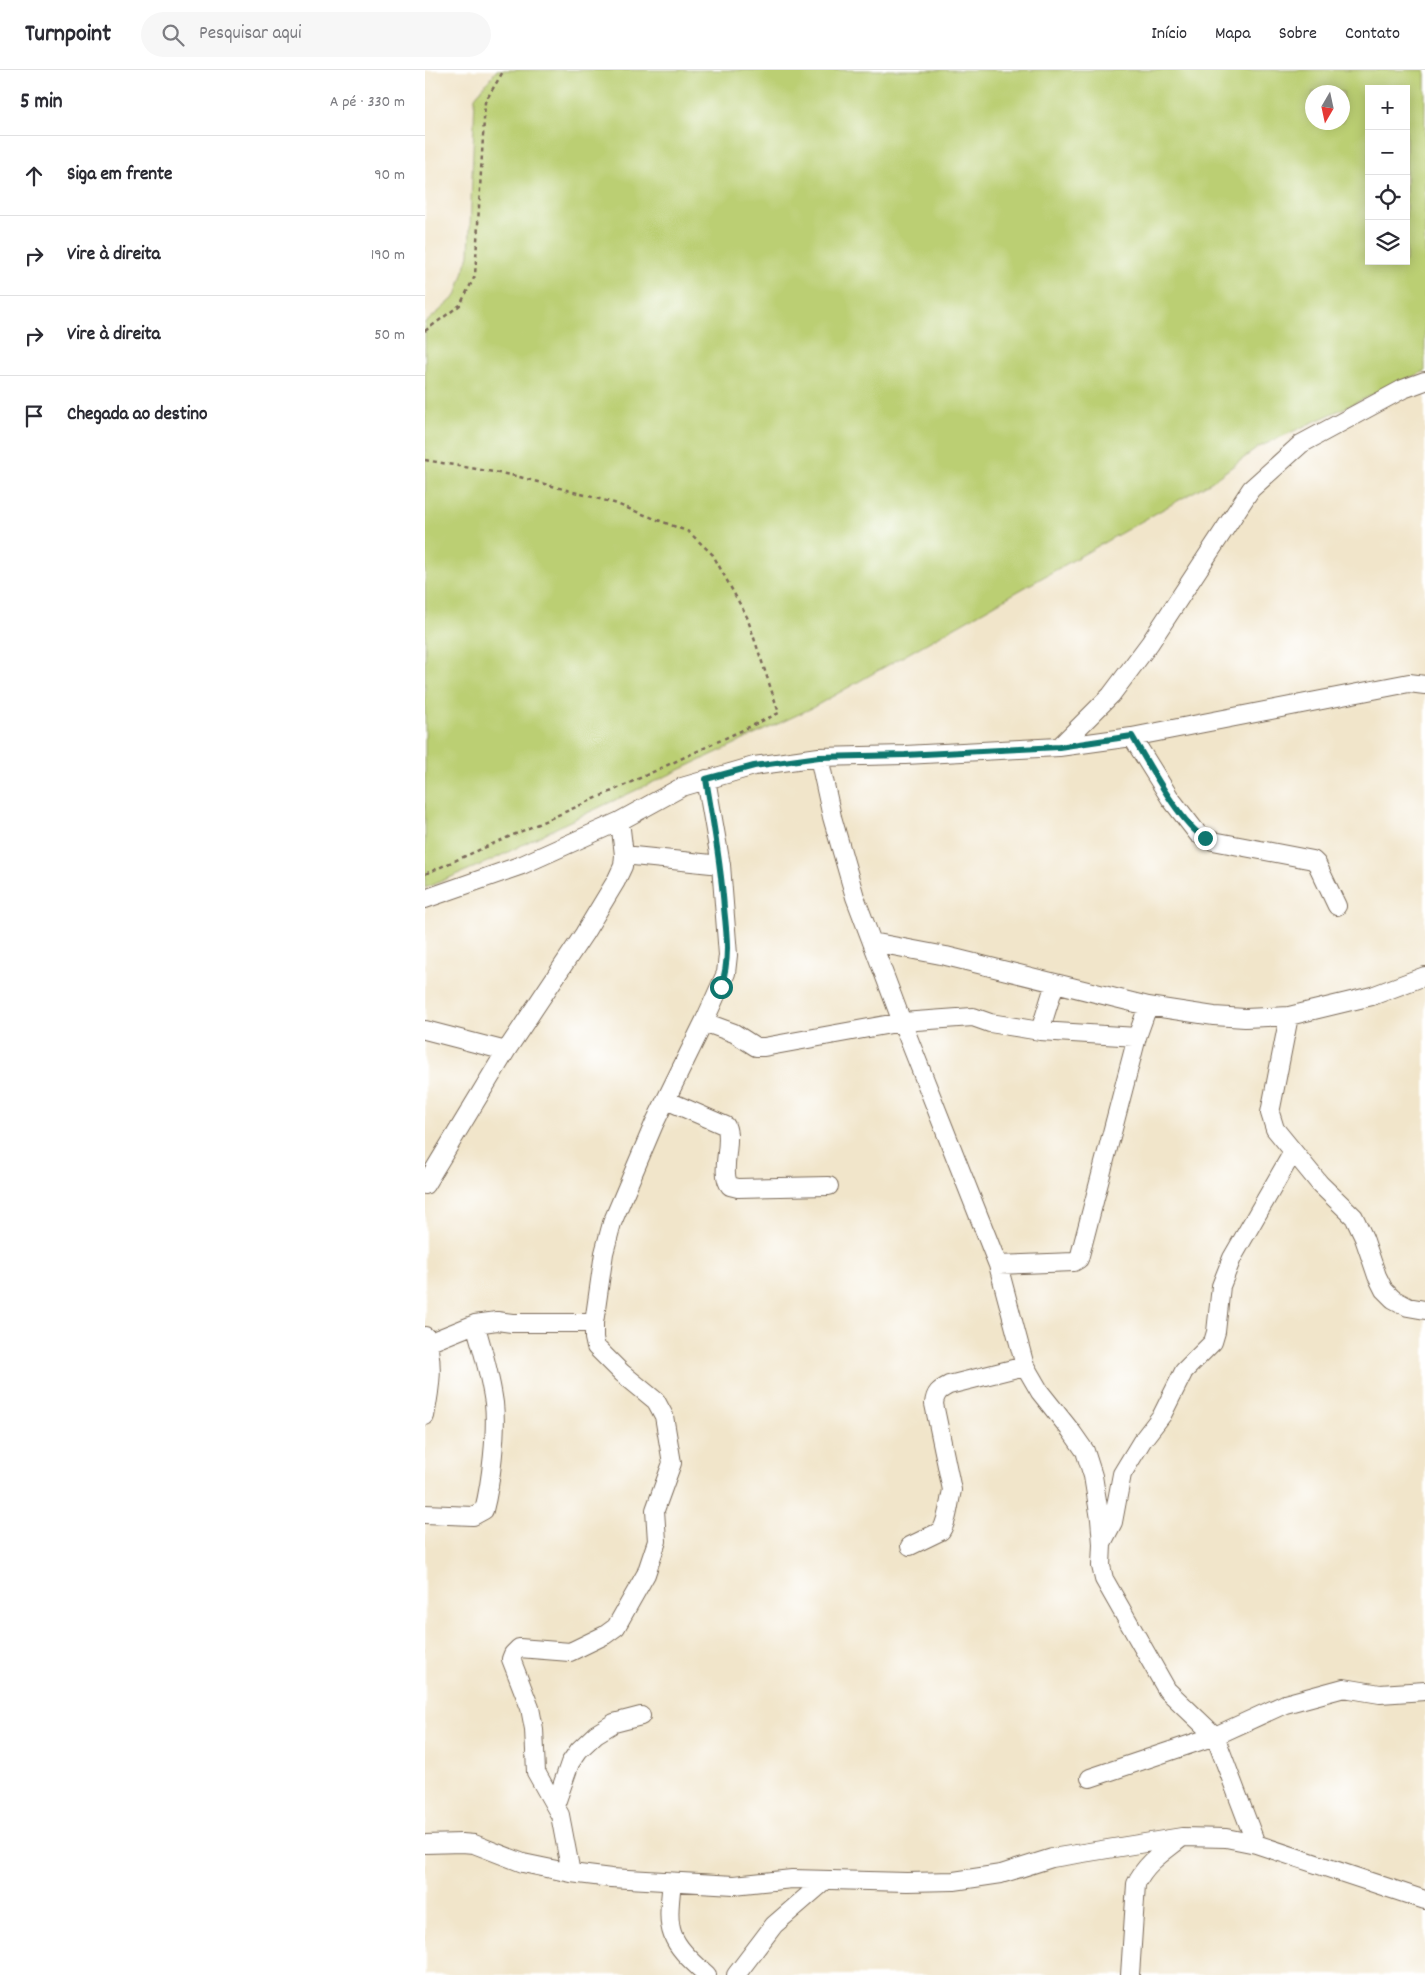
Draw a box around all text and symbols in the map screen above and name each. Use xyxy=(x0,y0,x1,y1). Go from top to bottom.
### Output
search box xyxy=(141,12,491,57)
text: Turnpoint xyxy=(25,18,111,52)
icon: search xyxy=(159,21,187,49)
text: Pesquisar aqui xyxy=(199,21,301,48)
text: Início xyxy=(1151,22,1187,47)
text: Mapa xyxy=(1215,22,1251,47)
text: Sobre xyxy=(1279,22,1317,47)
text: Contato xyxy=(1345,22,1400,47)
north arrow xyxy=(1305,85,1350,130)
map controls xyxy=(1365,85,1410,265)
button: + xyxy=(1365,85,1410,130)
text: 5 min xyxy=(20,88,63,118)
text: A pé · 330 m xyxy=(330,91,405,114)
button: − xyxy=(1365,130,1410,175)
icon: ahead xyxy=(20,162,48,190)
text: Siga em frente xyxy=(67,162,172,189)
text: 90 m xyxy=(374,164,405,187)
button: locate xyxy=(1365,175,1410,220)
button: layers xyxy=(1365,220,1410,265)
icon: right xyxy=(20,242,48,270)
text: Vire à direita xyxy=(67,242,160,269)
text: 190 m xyxy=(371,244,405,267)
icon: right xyxy=(20,322,48,350)
text: Vire à direita xyxy=(67,322,160,349)
text: 50 m xyxy=(374,324,405,347)
icon: arrive xyxy=(20,402,48,430)
text: Chegada ao destino xyxy=(67,402,208,429)
route end xyxy=(1194,827,1217,850)
route start xyxy=(710,976,733,999)

